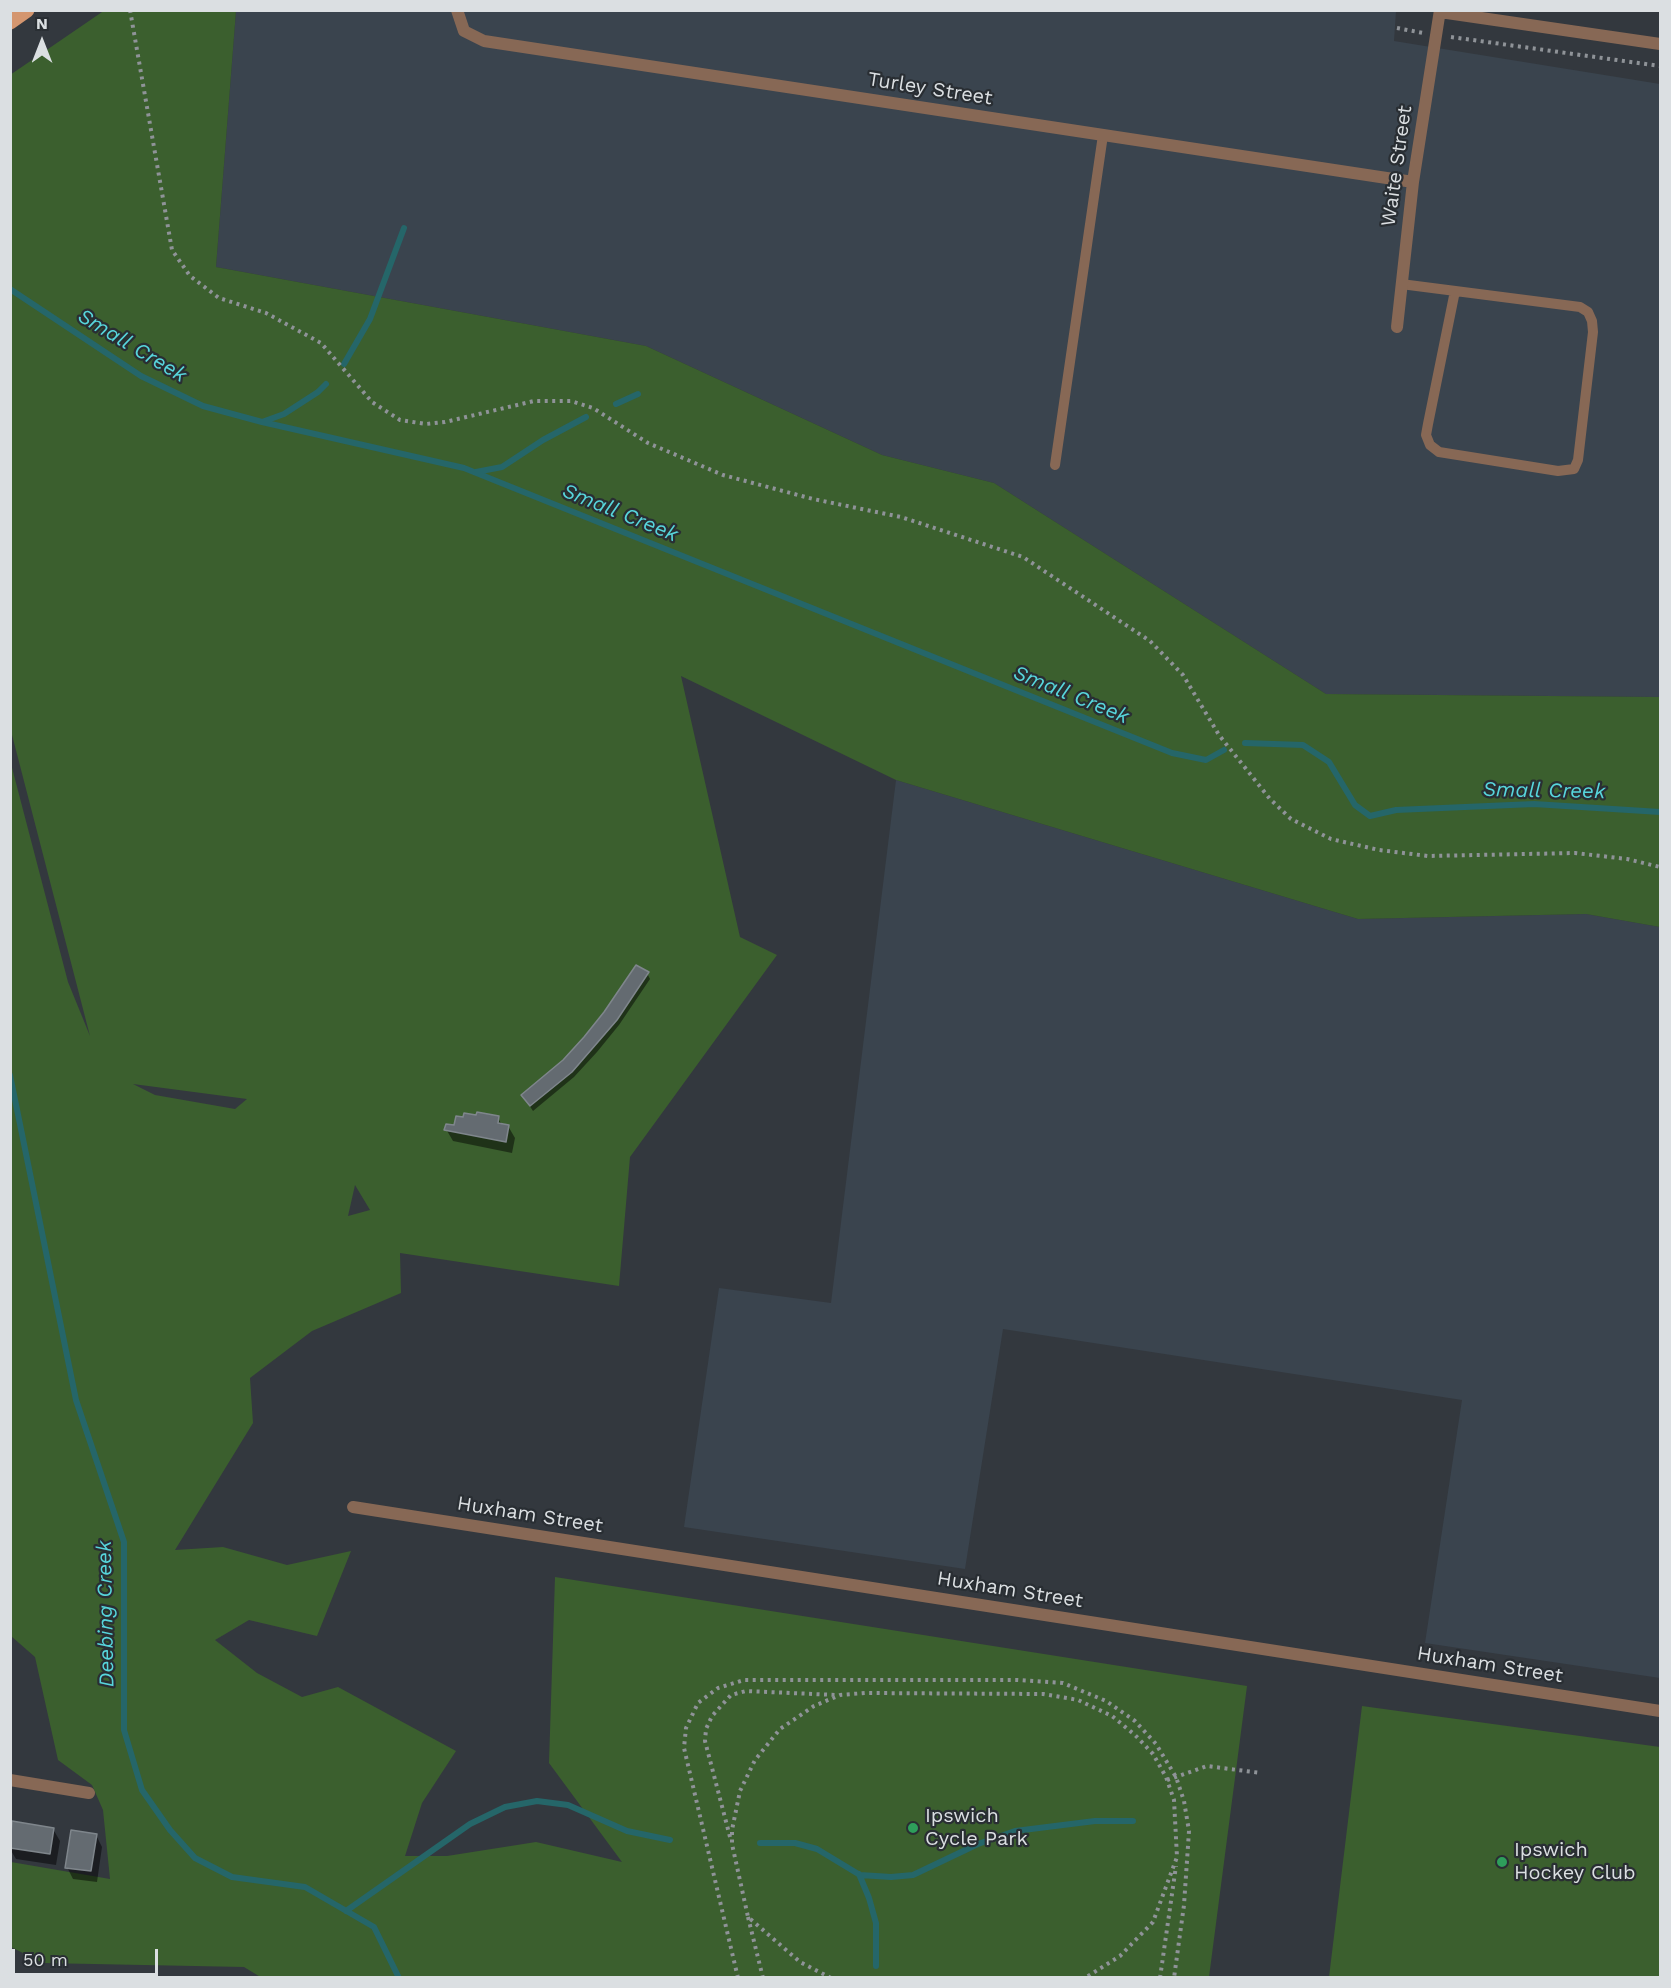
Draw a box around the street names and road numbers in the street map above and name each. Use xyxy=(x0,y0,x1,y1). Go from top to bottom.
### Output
street label: Turley Street xyxy=(866,67,994,111)
street label: Waite Street xyxy=(1377,104,1417,228)
street label: Huxham Street xyxy=(455,1492,605,1538)
street label: Huxham Street xyxy=(935,1567,1085,1613)
street label: Huxham Street xyxy=(1415,1642,1565,1688)

